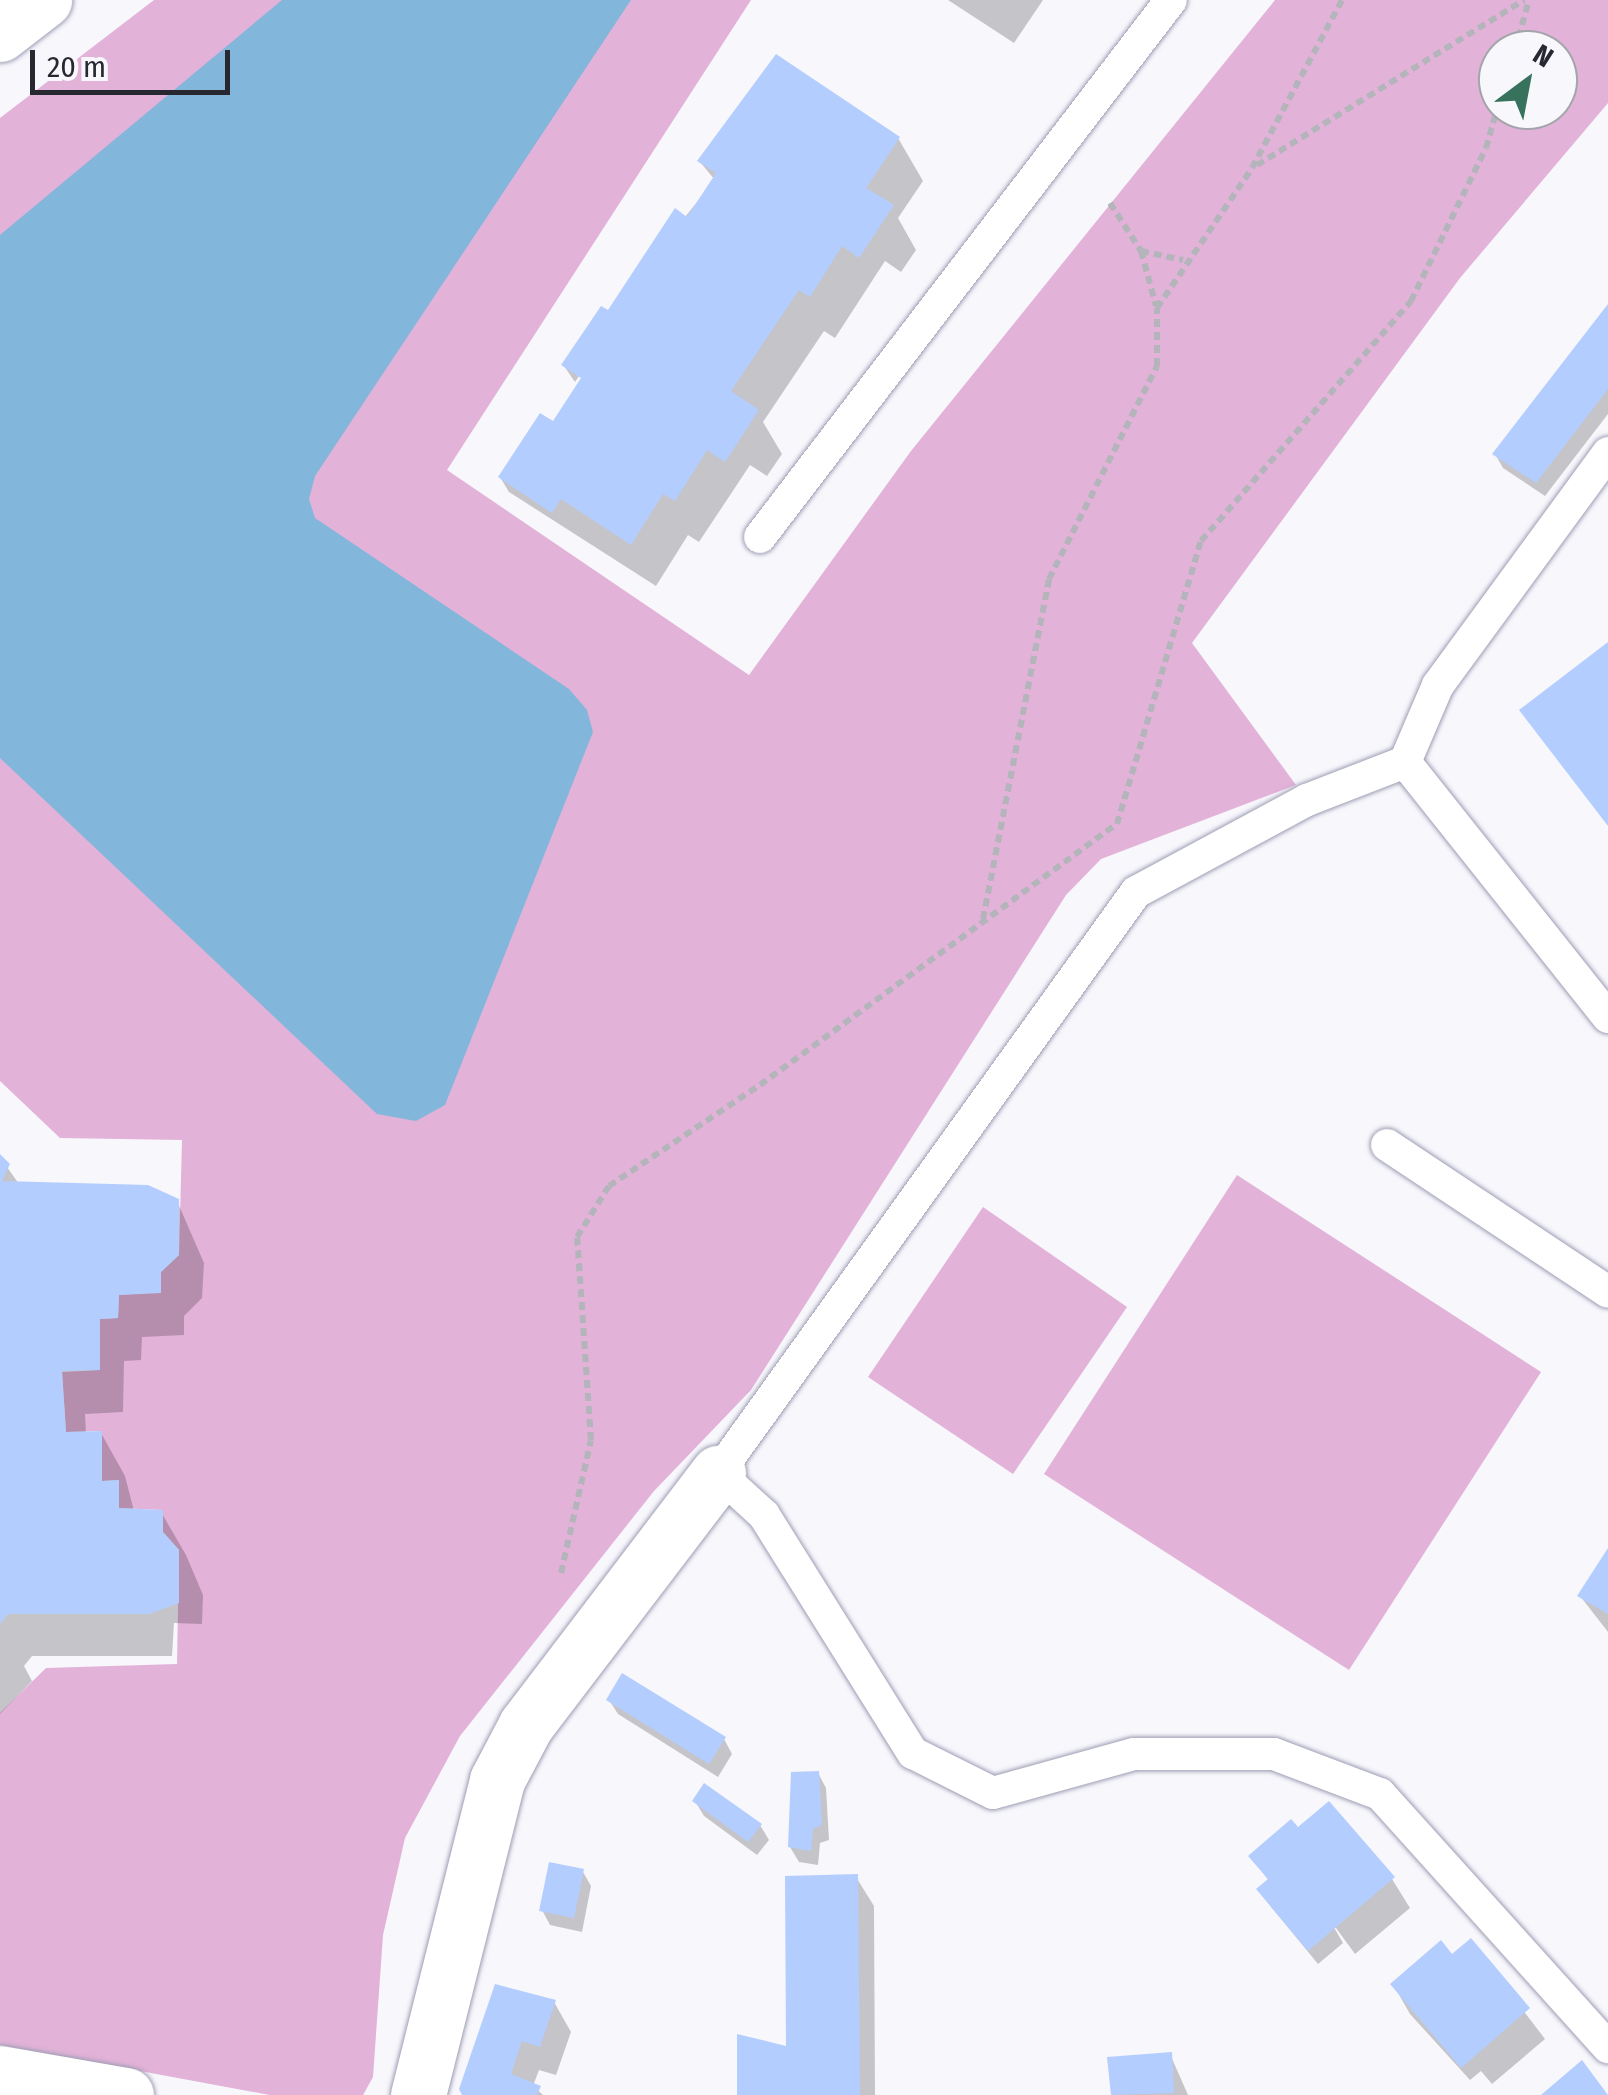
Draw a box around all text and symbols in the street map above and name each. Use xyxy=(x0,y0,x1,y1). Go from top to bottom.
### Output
scale bar xyxy=(35,30,235,92)
north arrow xyxy=(1478,30,1578,130)
text: N xyxy=(1527,37,1559,74)
text: 20 m xyxy=(47,49,106,85)

